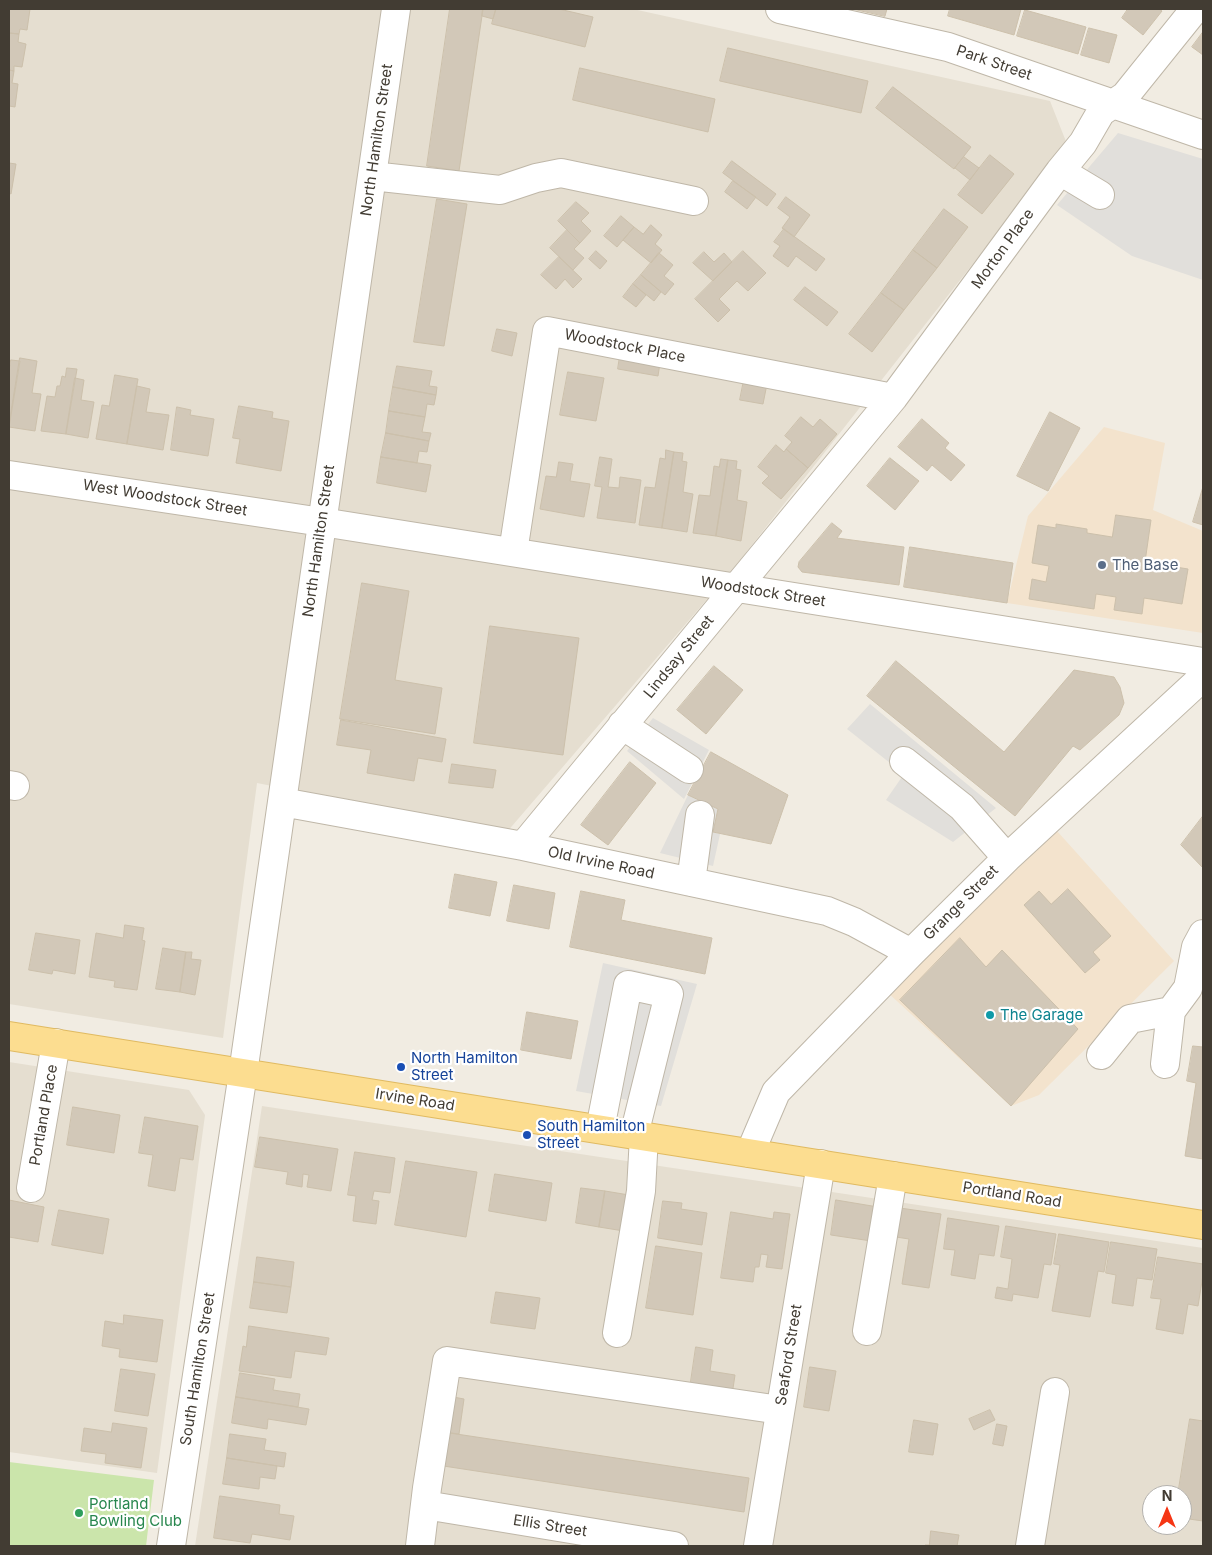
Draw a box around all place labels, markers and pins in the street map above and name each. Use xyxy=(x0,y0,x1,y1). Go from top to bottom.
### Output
place label: The Base xyxy=(1112,556,1178,574)
marker: The Base xyxy=(1096,559,1108,571)
place label: The Garage xyxy=(1000,1006,1083,1024)
marker: The Garage xyxy=(984,1009,996,1021)
place label: North Hamilton Street xyxy=(411,1049,518,1084)
marker: North Hamilton Street xyxy=(395,1061,407,1073)
place label: South Hamilton Street xyxy=(537,1117,645,1152)
marker: South Hamilton Street xyxy=(521,1129,533,1141)
place label: Portland Bowling Club xyxy=(89,1495,182,1530)
marker: Portland Bowling Club xyxy=(73,1507,85,1519)

